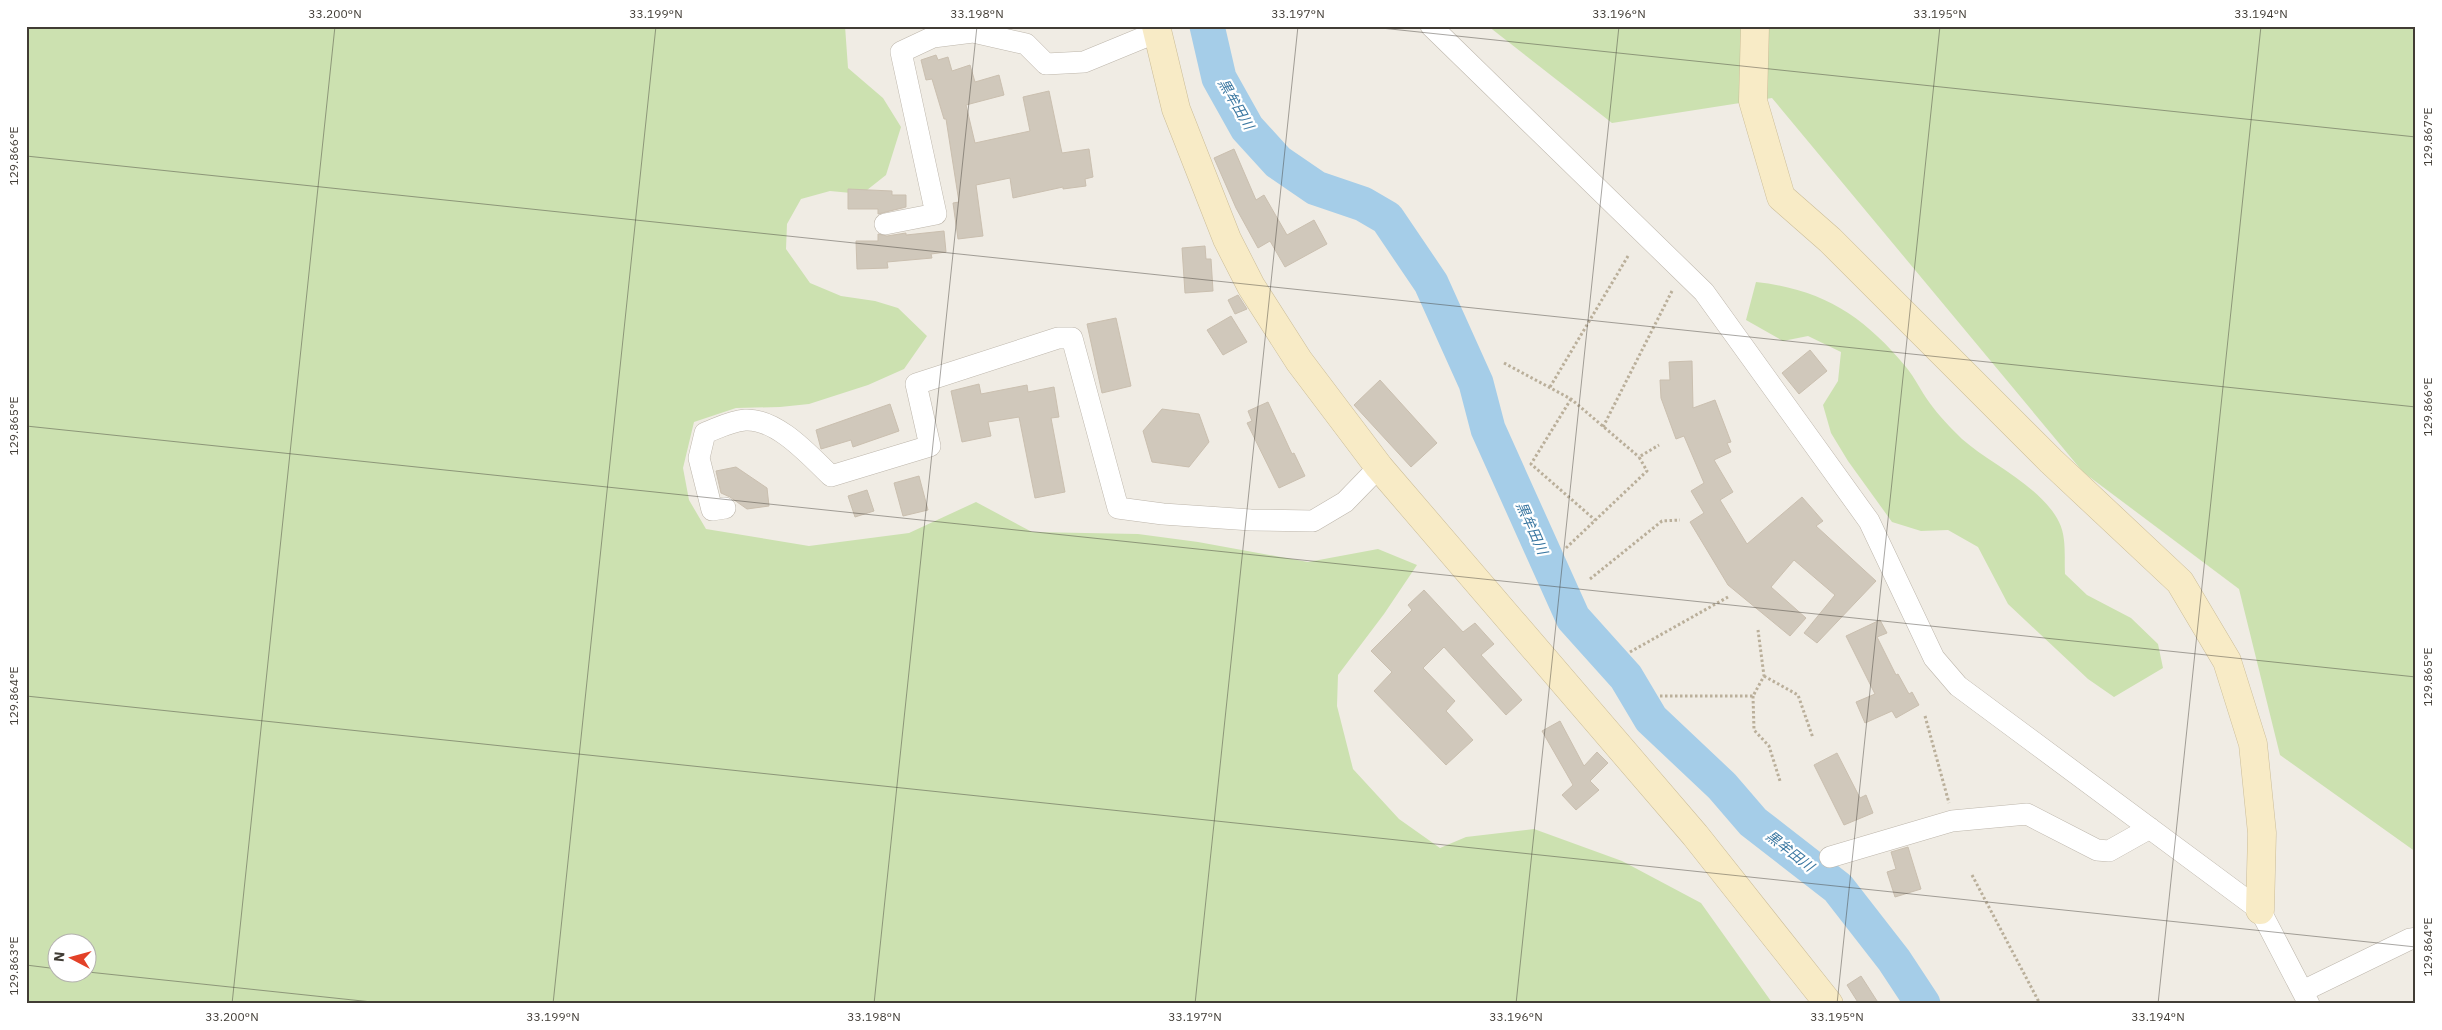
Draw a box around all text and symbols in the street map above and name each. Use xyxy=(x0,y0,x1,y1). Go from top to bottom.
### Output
text: 33.200°N xyxy=(308,6,362,21)
text: 33.199°N xyxy=(629,6,683,21)
text: 33.198°N xyxy=(950,6,1004,21)
text: 33.197°N xyxy=(1271,6,1325,21)
text: 33.196°N xyxy=(1592,6,1646,21)
text: 33.195°N xyxy=(1913,6,1967,21)
text: 33.194°N xyxy=(2234,6,2288,21)
water label: 黒牟田川 xyxy=(1214,75,1259,134)
text: 129.867°E xyxy=(2420,107,2435,167)
text: 129.866°E xyxy=(6,126,21,186)
text: 129.866°E xyxy=(2420,377,2435,437)
text: 129.865°E xyxy=(6,396,21,456)
water label: 黒牟田川 xyxy=(1512,499,1552,559)
text: 129.865°E xyxy=(2420,647,2435,707)
text: 129.864°E xyxy=(6,666,21,726)
water label: 黒牟田川 xyxy=(1762,827,1819,877)
text: 129.864°E xyxy=(2420,917,2435,977)
north arrow xyxy=(48,932,98,982)
text: 129.863°E xyxy=(6,936,21,996)
text: N xyxy=(50,951,69,963)
text: 33.200°N xyxy=(205,1009,259,1024)
text: 33.199°N xyxy=(526,1009,580,1024)
text: 33.198°N xyxy=(847,1009,901,1024)
text: 33.197°N xyxy=(1168,1009,1222,1024)
text: 33.196°N xyxy=(1489,1009,1543,1024)
text: 33.195°N xyxy=(1810,1009,1864,1024)
text: 33.194°N xyxy=(2131,1009,2185,1024)

